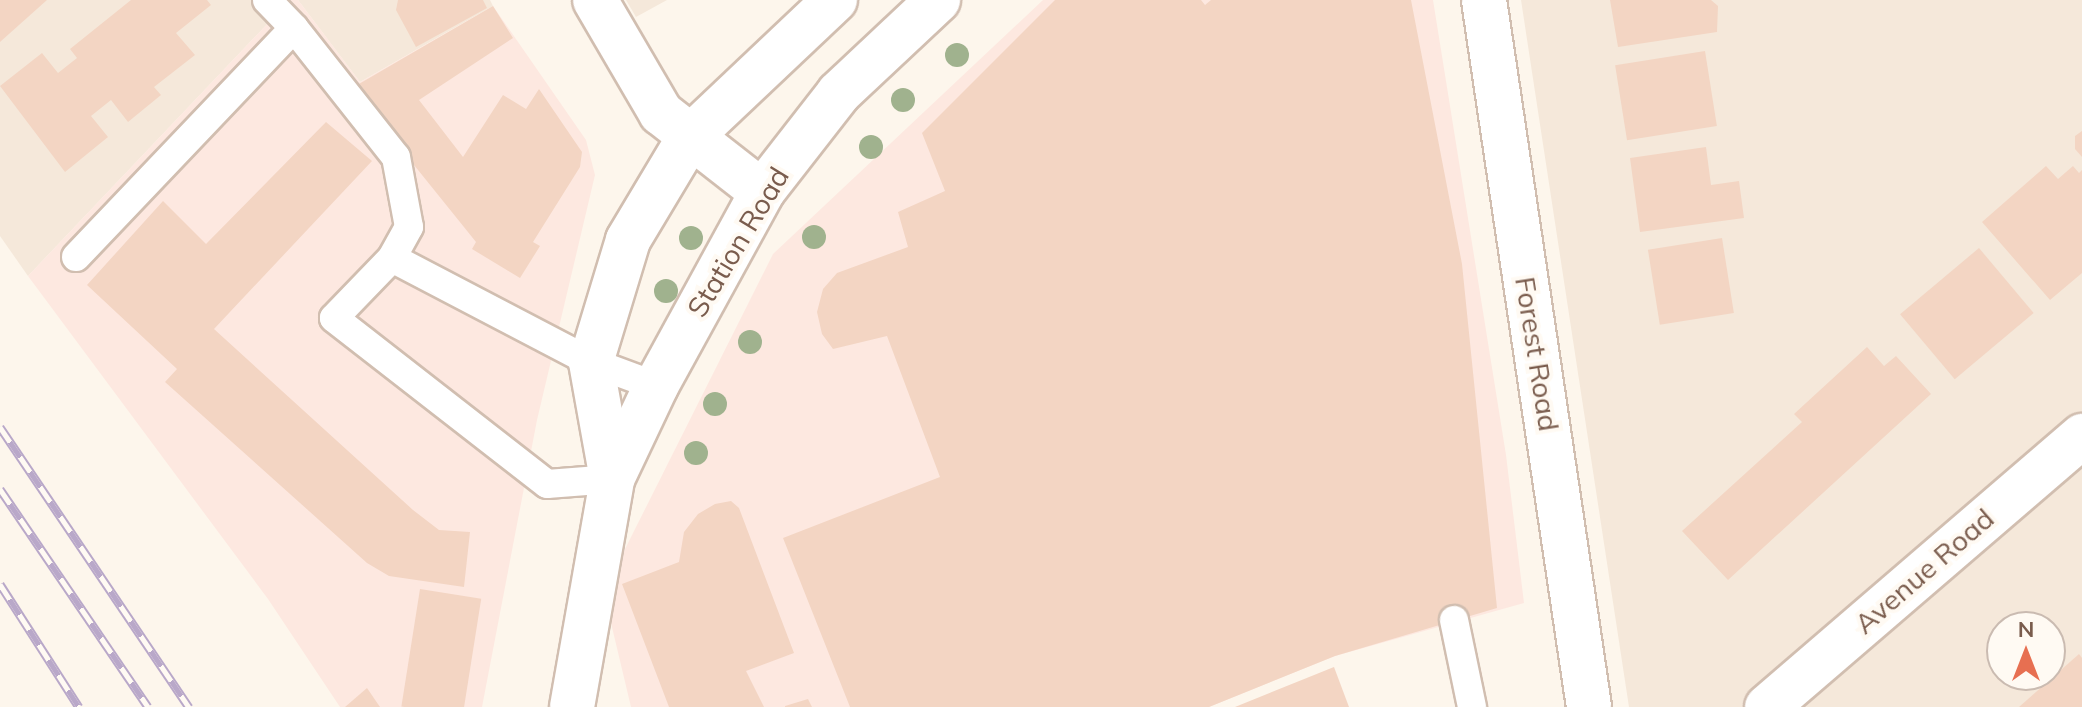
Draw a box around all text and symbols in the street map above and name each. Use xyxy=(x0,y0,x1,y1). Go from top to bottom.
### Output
street label: Station Road xyxy=(680,161,796,323)
street label: Forest Road xyxy=(1508,274,1566,434)
street label: Avenue Road xyxy=(1848,501,2000,641)
north arrow xyxy=(1986,611,2066,691)
text: N xyxy=(2018,615,2034,643)

